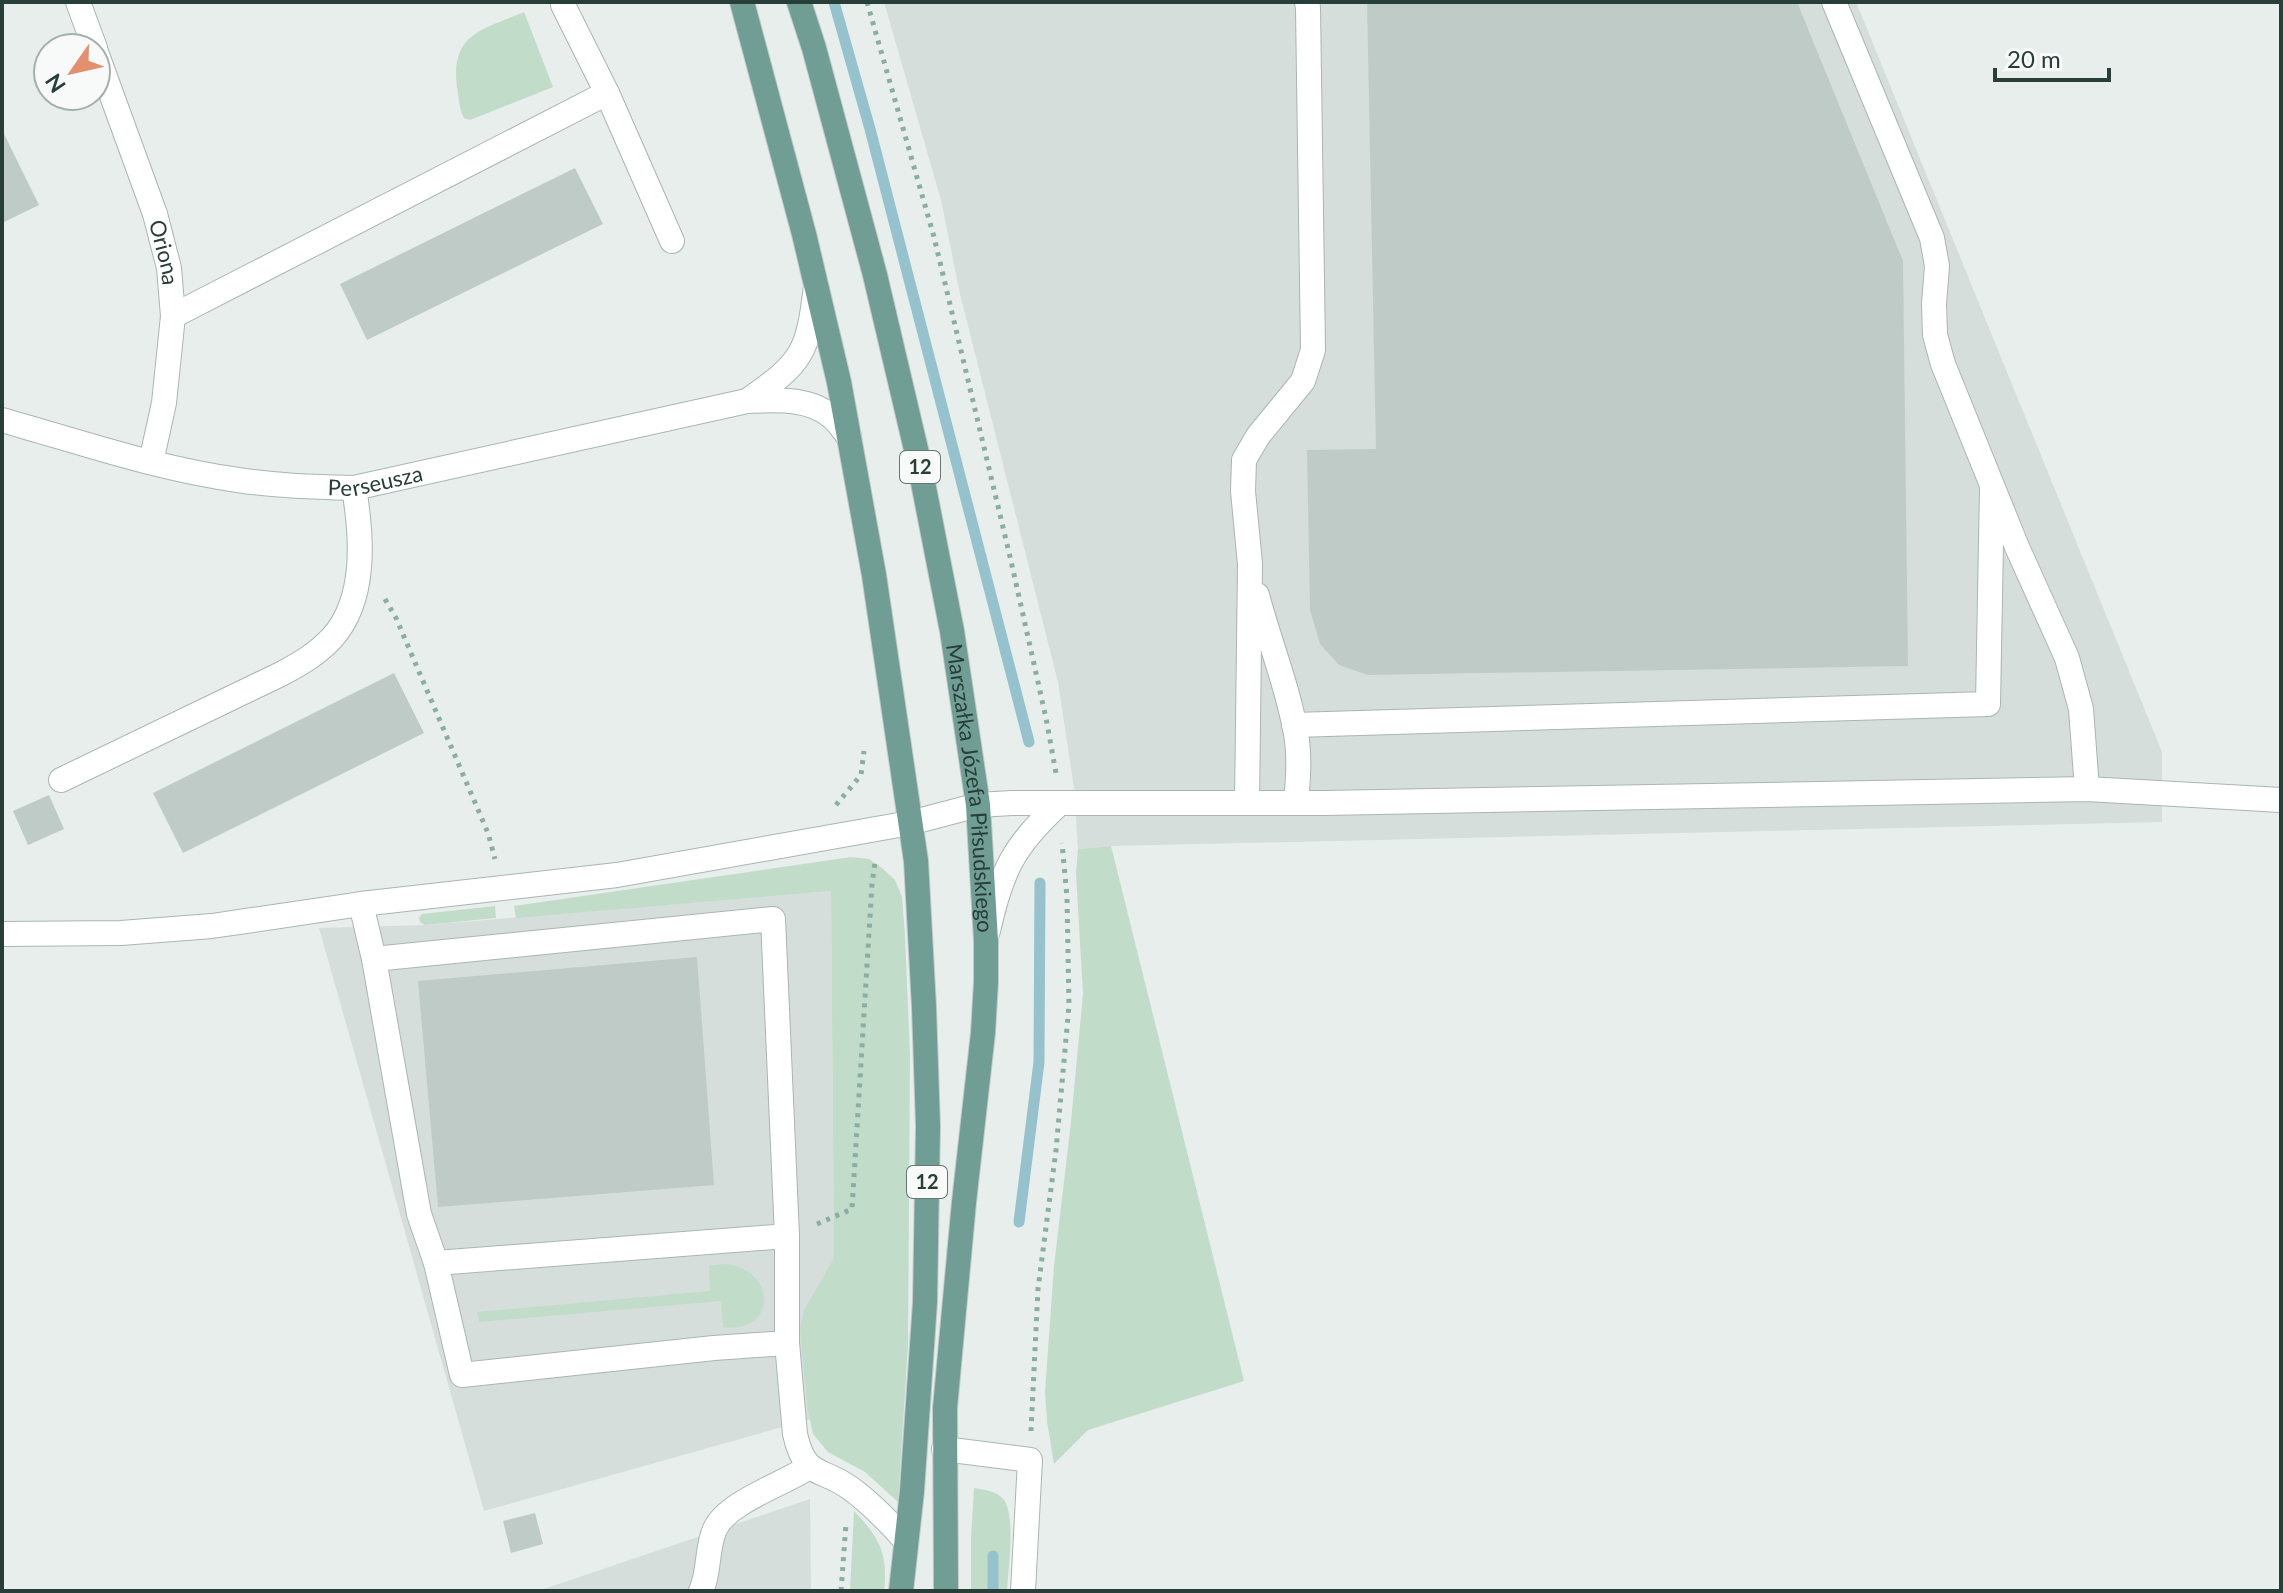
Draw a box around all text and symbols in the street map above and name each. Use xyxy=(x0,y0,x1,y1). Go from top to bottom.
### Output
north arrow xyxy=(32,32,112,112)
scale bar xyxy=(1995,32,2109,82)
text: 20 m xyxy=(2007,44,2061,73)
text: N xyxy=(39,69,71,98)
street label: Oriona xyxy=(144,217,184,286)
road number: 12 xyxy=(900,451,940,483)
street label: Perseusza xyxy=(327,459,425,501)
street label: Marszałka Józefa Piłsudskiego xyxy=(941,642,999,933)
road number: 12 xyxy=(907,1166,947,1198)

